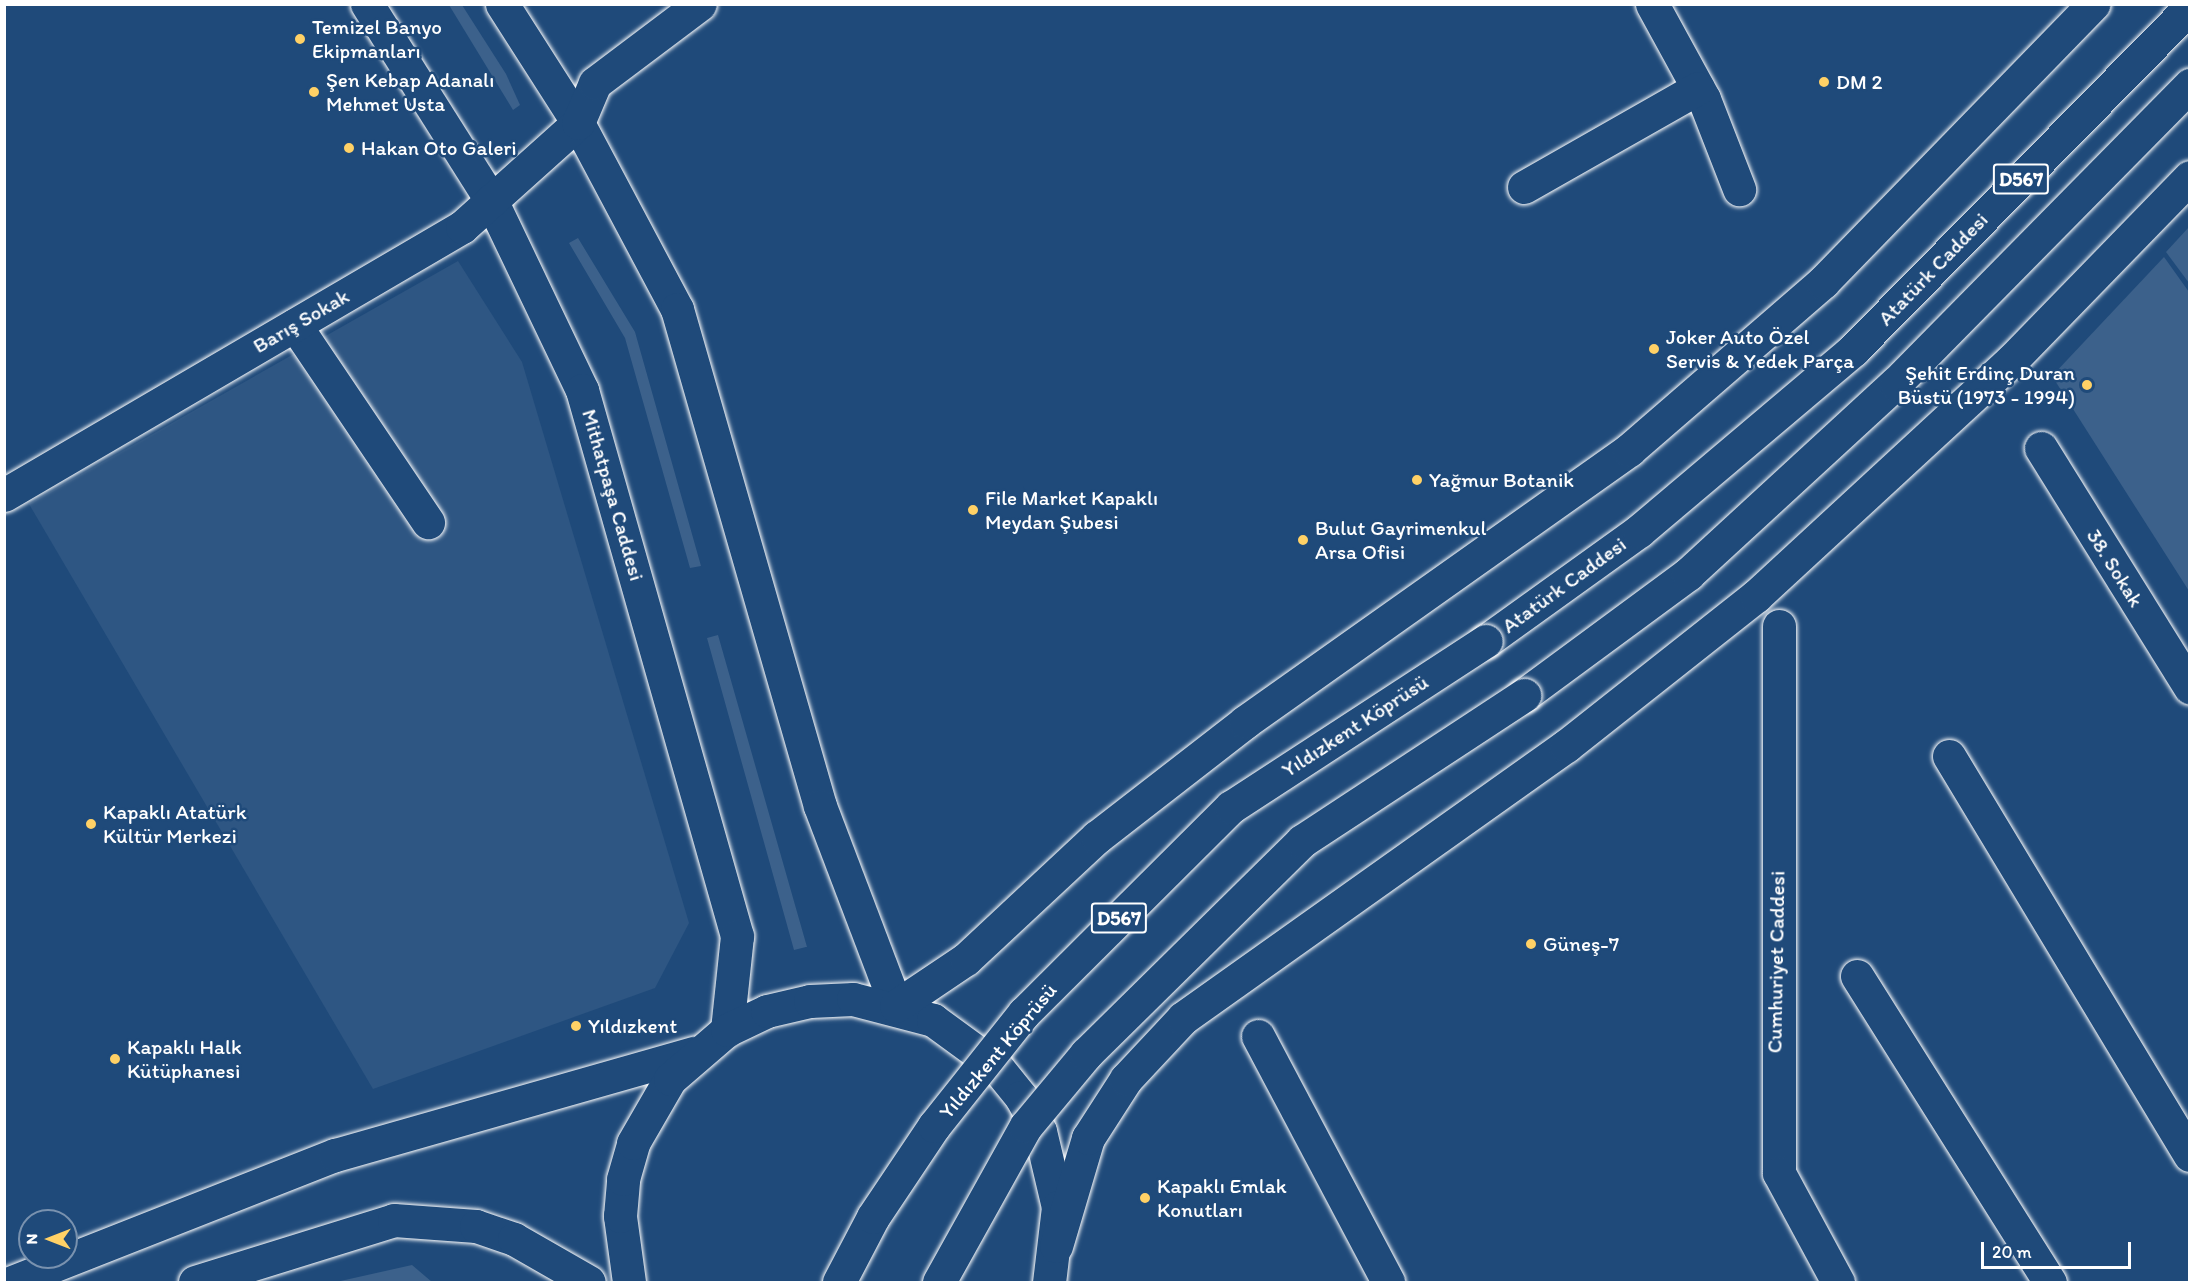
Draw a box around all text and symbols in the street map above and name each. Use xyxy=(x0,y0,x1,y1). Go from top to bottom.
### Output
place label: Temizel Banyo Ekipmanları xyxy=(312,14,442,64)
marker: Temizel Banyo Ekipmanları xyxy=(293,32,307,46)
place label: Şen Kebap Adanalı Mehmet Usta xyxy=(326,67,493,117)
place label: DM 2 xyxy=(1836,69,1883,95)
marker: DM 2 xyxy=(1817,75,1831,89)
marker: Şen Kebap Adanalı Mehmet Usta xyxy=(307,85,321,99)
place label: Hakan Oto Galeri xyxy=(361,135,517,161)
marker: Hakan Oto Galeri xyxy=(342,141,356,155)
road number: D567 xyxy=(1992,162,2050,196)
street label: Atatürk Caddesi xyxy=(1873,207,1993,331)
street label: Barış Sokak xyxy=(248,283,354,359)
place label: Joker Auto Özel Servis & Yedek Parça xyxy=(1666,324,1853,374)
marker: Joker Auto Özel Servis & Yedek Parça xyxy=(1647,342,1661,356)
place label: Şehit Erdinç Duran Büstü (1973 - 1994) xyxy=(1898,360,2075,410)
marker: Şehit Erdinç Duran Büstü (1973 - 1994) xyxy=(2080,378,2094,392)
street label: Mithatpaşa Caddesi xyxy=(576,406,650,584)
place label: Yağmur Botanik xyxy=(1429,467,1573,493)
marker: Yağmur Botanik xyxy=(1410,473,1424,487)
place label: File Market Kapaklı Meydan Şubesi xyxy=(985,485,1159,535)
marker: File Market Kapaklı Meydan Şubesi xyxy=(966,503,980,517)
place label: Bulut Gayrimenkul Arsa Ofisi xyxy=(1315,515,1486,565)
street label: 38. Sokak xyxy=(2081,524,2149,612)
street label: Atatürk Caddesi xyxy=(1497,531,1631,639)
marker: Bulut Gayrimenkul Arsa Ofisi xyxy=(1296,533,1310,547)
street label: Yıldızkent Köprüsü xyxy=(1277,669,1433,783)
place label: Kapaklı Atatürk Kültür Merkezi xyxy=(103,799,246,849)
marker: Kapaklı Atatürk Kültür Merkezi xyxy=(84,817,98,831)
street label: Cumhuriyet Caddesi xyxy=(1762,870,1790,1054)
road number: D567 xyxy=(1090,901,1148,935)
place label: Güneş-7 xyxy=(1543,931,1619,957)
marker: Güneş-7 xyxy=(1524,937,1538,951)
street label: Yıldızkent Köprüsü xyxy=(934,978,1062,1124)
place label: Yıldızkent xyxy=(588,1013,677,1039)
marker: Yıldızkent xyxy=(569,1019,583,1033)
place label: Kapaklı Halk Kütüphanesi xyxy=(127,1034,242,1084)
marker: Kapaklı Halk Kütüphanesi xyxy=(108,1052,122,1066)
place label: Kapaklı Emlak Konutları xyxy=(1157,1173,1287,1223)
marker: Kapaklı Emlak Konutları xyxy=(1138,1191,1152,1205)
north arrow xyxy=(18,1209,78,1269)
scale bar xyxy=(1984,1230,2134,1268)
text: N xyxy=(22,1234,41,1244)
text: 20 m xyxy=(1992,1241,2032,1263)

